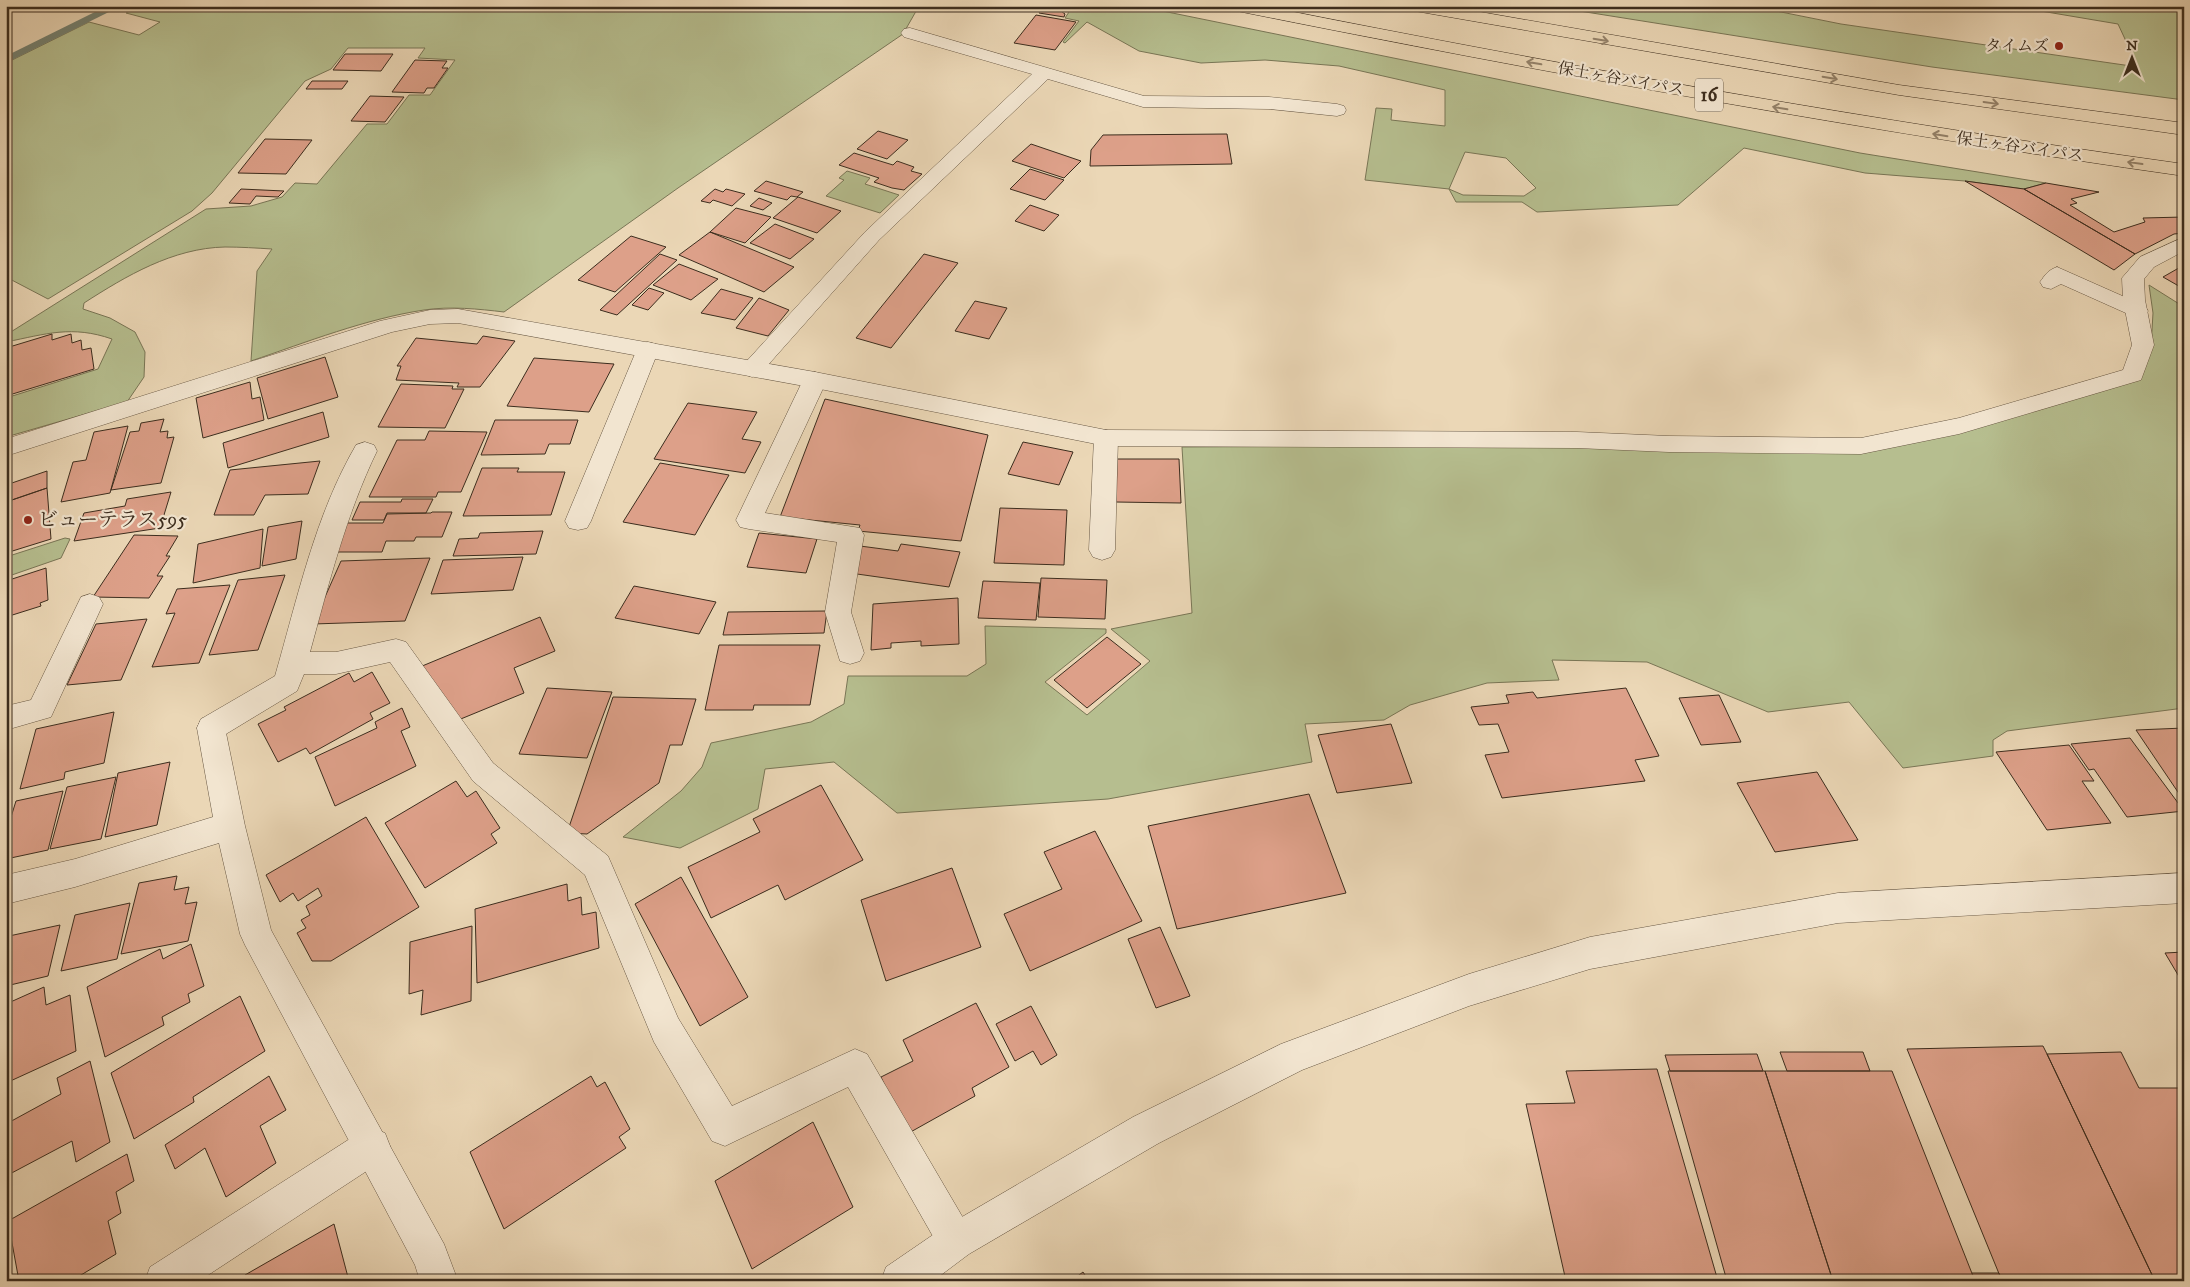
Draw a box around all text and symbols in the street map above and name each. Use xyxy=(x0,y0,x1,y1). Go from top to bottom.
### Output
north arrow xyxy=(2108,32,2158,82)
one-way arrow xyxy=(1593,36,1609,46)
place label: タイムズ xyxy=(1985,36,2049,56)
text: N xyxy=(2126,37,2138,55)
marker: タイムズ xyxy=(2053,40,2065,52)
one-way arrow xyxy=(1526,58,1542,68)
street label: 保土ヶ谷バイパス xyxy=(1556,58,1686,100)
one-way arrow xyxy=(1822,74,1838,84)
road number: 16 xyxy=(1695,78,1723,112)
one-way arrow xyxy=(1983,98,1999,108)
one-way arrow xyxy=(1772,102,1788,112)
street label: 保土ヶ谷バイパス xyxy=(1955,128,2085,166)
one-way arrow xyxy=(1932,130,1948,140)
one-way arrow xyxy=(2128,158,2144,168)
place label: ビューテラス595 xyxy=(38,508,187,533)
marker: ビューテラス595 xyxy=(22,514,34,526)

